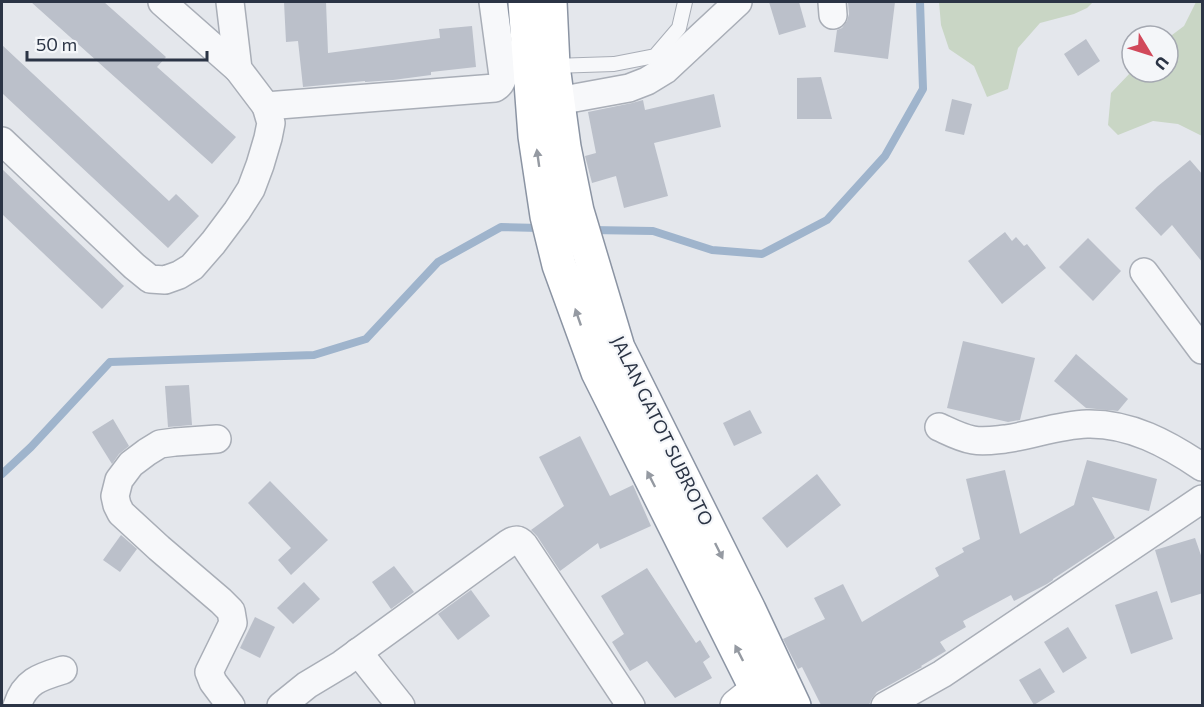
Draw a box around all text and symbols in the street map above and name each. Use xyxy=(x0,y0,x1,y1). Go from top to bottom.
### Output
scale bar xyxy=(27,24,207,62)
north arrow xyxy=(1120,24,1180,84)
text: 50 m xyxy=(36,33,77,55)
text: U xyxy=(1151,53,1173,74)
one-way arrow xyxy=(534,149,543,168)
one-way arrow xyxy=(572,308,582,326)
street label: JALAN GATOT SUBROTO xyxy=(607,332,718,529)
one-way arrow xyxy=(647,470,656,487)
one-way arrow xyxy=(715,542,724,559)
one-way arrow xyxy=(734,645,743,662)

